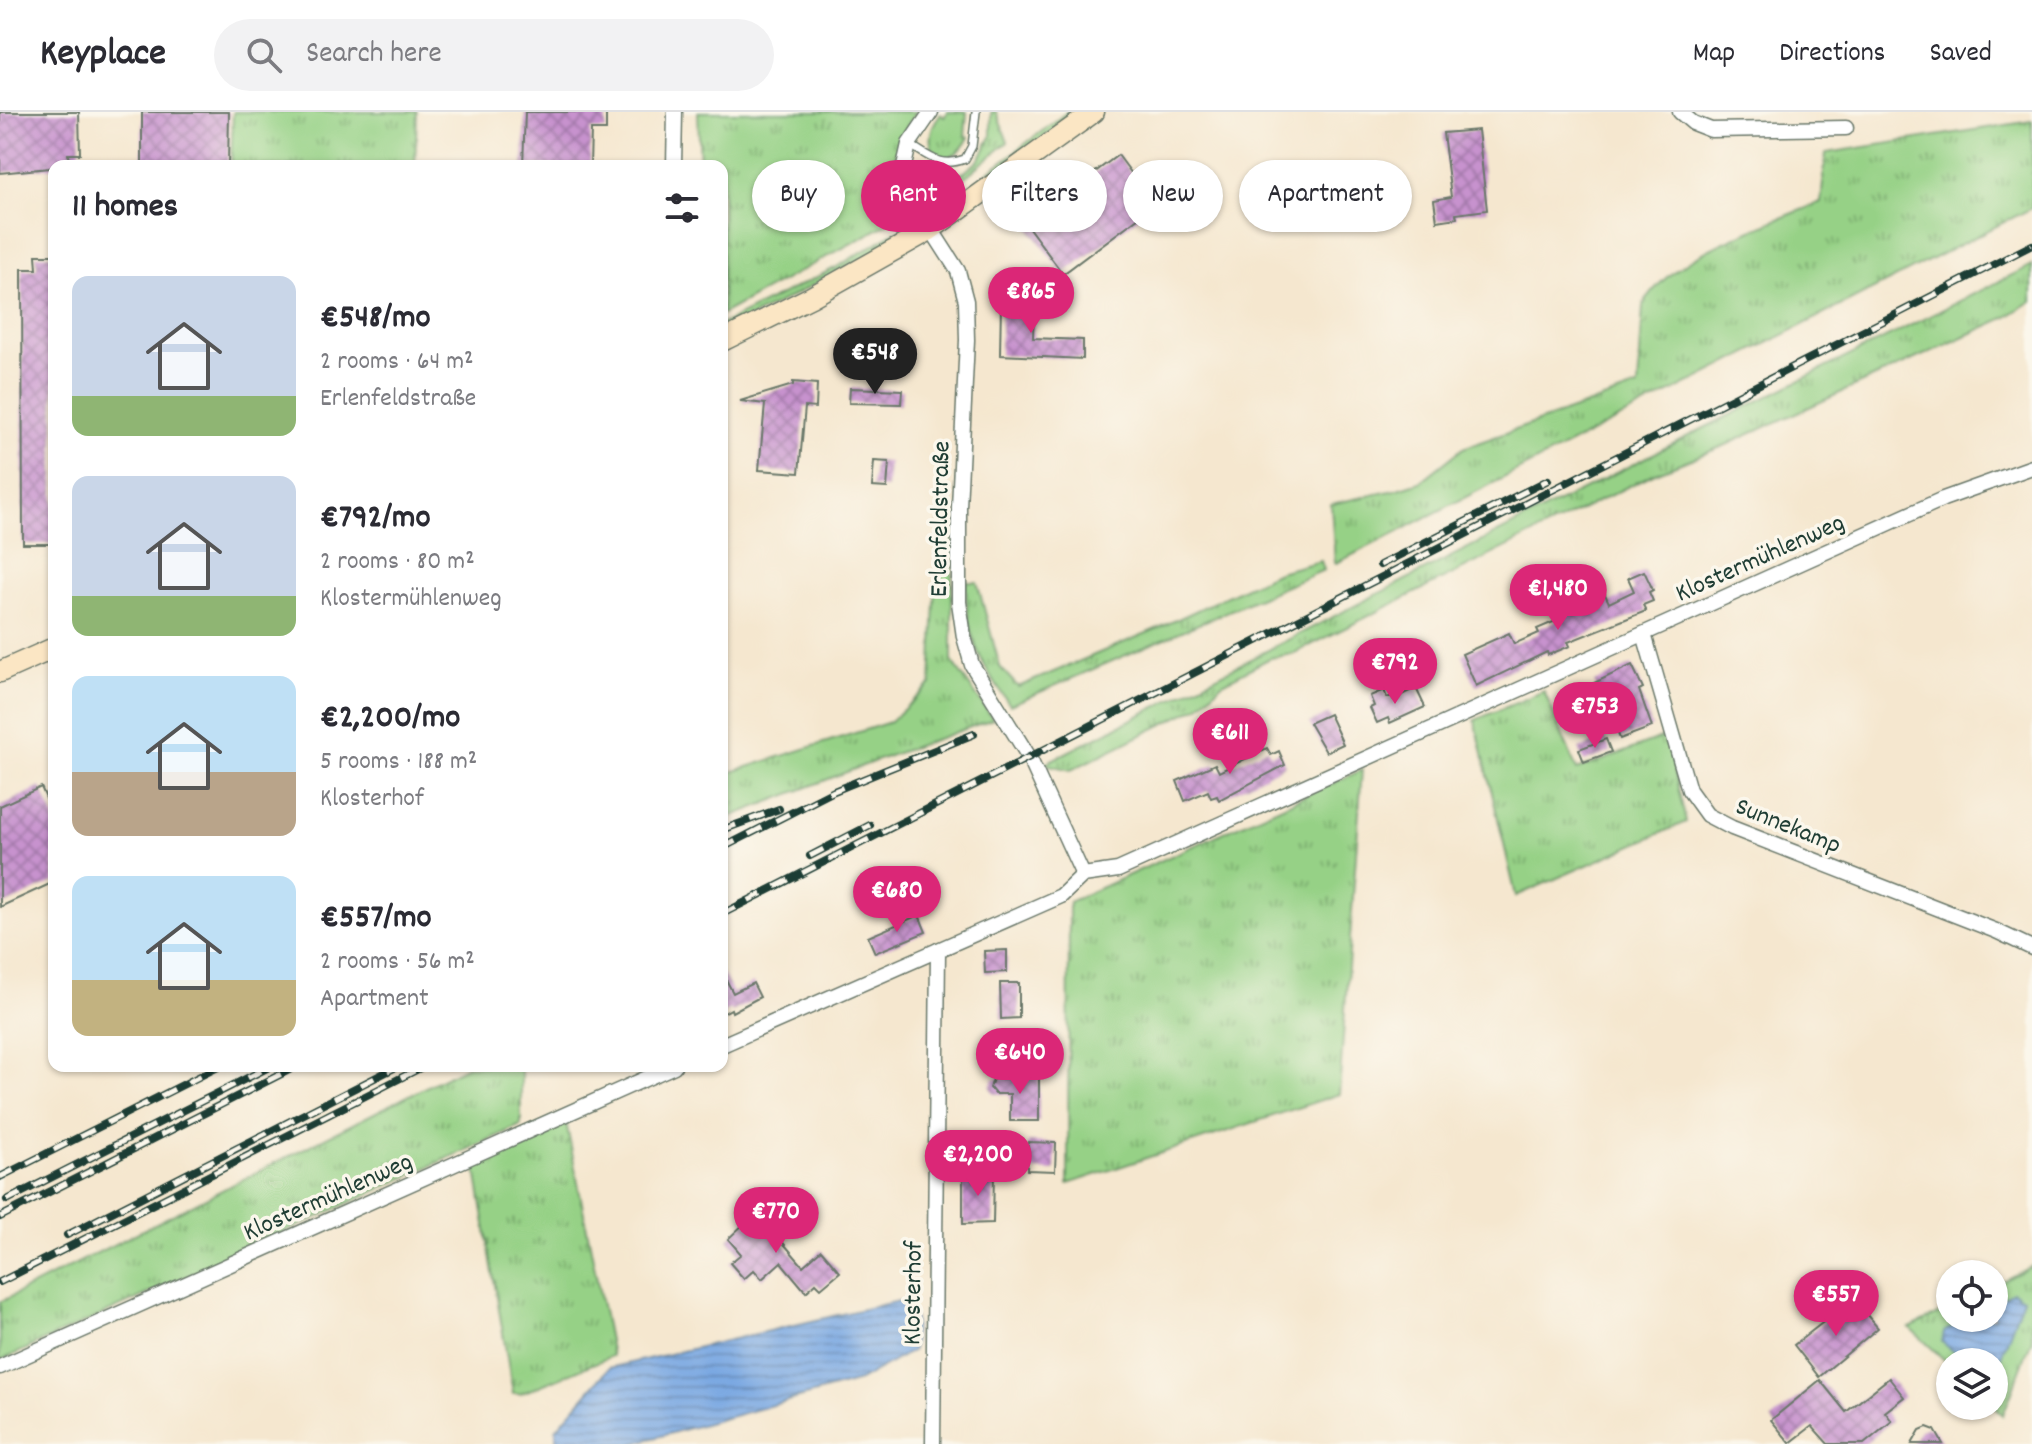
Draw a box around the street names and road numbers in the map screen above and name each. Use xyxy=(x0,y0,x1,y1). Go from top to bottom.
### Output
street label: Erlenfeldstraße xyxy=(922,441,961,597)
street label: Klostermühlenweg xyxy=(1670,505,1851,613)
street label: Sunnekamp xyxy=(1729,789,1846,865)
street label: Klostermühlenweg xyxy=(238,1144,419,1252)
street label: Klosterhof xyxy=(895,1240,934,1345)

